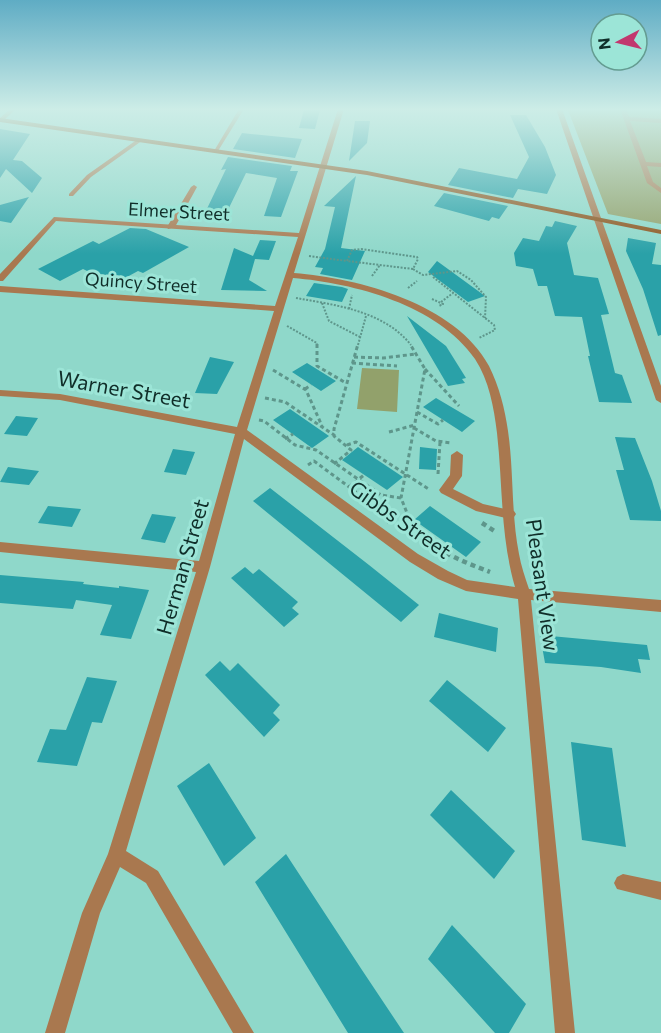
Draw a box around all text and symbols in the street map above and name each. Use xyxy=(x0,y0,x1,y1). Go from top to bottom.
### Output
north arrow xyxy=(589,12,649,72)
text: N xyxy=(593,37,614,51)
street label: Elmer Street xyxy=(128,197,231,225)
street label: Quincy Street xyxy=(84,267,198,297)
street label: Warner Street xyxy=(56,365,193,413)
street label: Gibbs Street xyxy=(345,475,457,563)
street label: Herman Street xyxy=(150,496,213,637)
street label: Pleasant View xyxy=(522,517,565,653)

